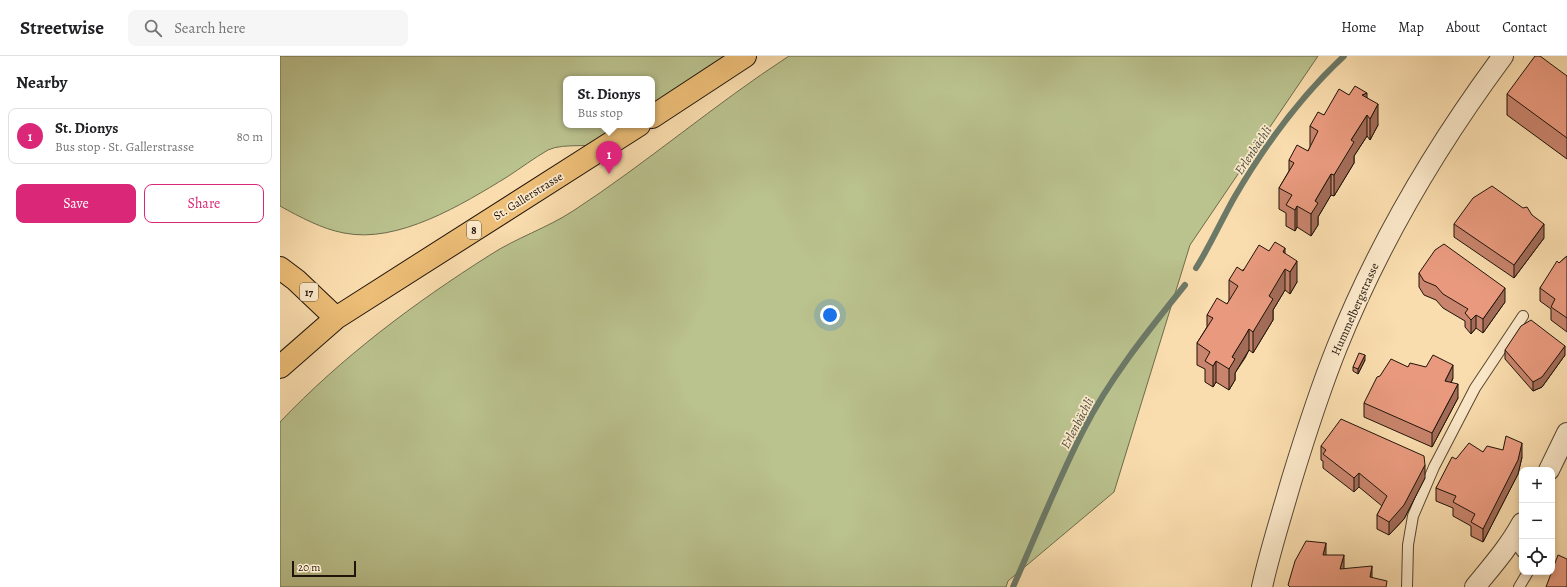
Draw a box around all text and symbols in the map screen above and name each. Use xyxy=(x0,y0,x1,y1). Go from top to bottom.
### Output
search box xyxy=(128,10,408,46)
text: Streetwise xyxy=(20,15,104,41)
icon: search xyxy=(142,17,164,39)
text: Search here xyxy=(174,18,245,38)
text: Home xyxy=(1341,18,1376,37)
text: Map xyxy=(1398,18,1424,37)
text: About xyxy=(1446,18,1480,37)
text: Contact xyxy=(1502,18,1547,37)
text: Nearby xyxy=(16,71,67,94)
popup xyxy=(563,76,655,128)
text: St. Dionys xyxy=(577,84,641,104)
text: Bus stop xyxy=(577,104,623,121)
text: St. Dionys xyxy=(55,118,118,138)
water label: Erlenbächli xyxy=(1231,122,1276,178)
text: 1 xyxy=(28,128,32,145)
text: 80 m xyxy=(236,128,263,145)
text: Bus stop · St. Gallerstrasse xyxy=(55,138,194,155)
pin: 1 xyxy=(596,141,622,174)
street label: St. Gallerstrasse xyxy=(490,168,566,224)
button: Save xyxy=(16,184,136,223)
button: Share xyxy=(144,184,264,223)
road number: 8 xyxy=(467,221,481,239)
street label: Hummelbergstrasse xyxy=(1327,260,1383,358)
road number: 17 xyxy=(300,283,318,301)
your location xyxy=(820,305,840,325)
water label: Erlenbächli xyxy=(1057,394,1098,451)
map controls xyxy=(1519,467,1555,575)
button: + xyxy=(1519,467,1555,503)
button: − xyxy=(1519,503,1555,539)
button: locate xyxy=(1519,539,1555,575)
scale bar xyxy=(292,559,356,578)
text: 20 m xyxy=(298,560,320,575)

